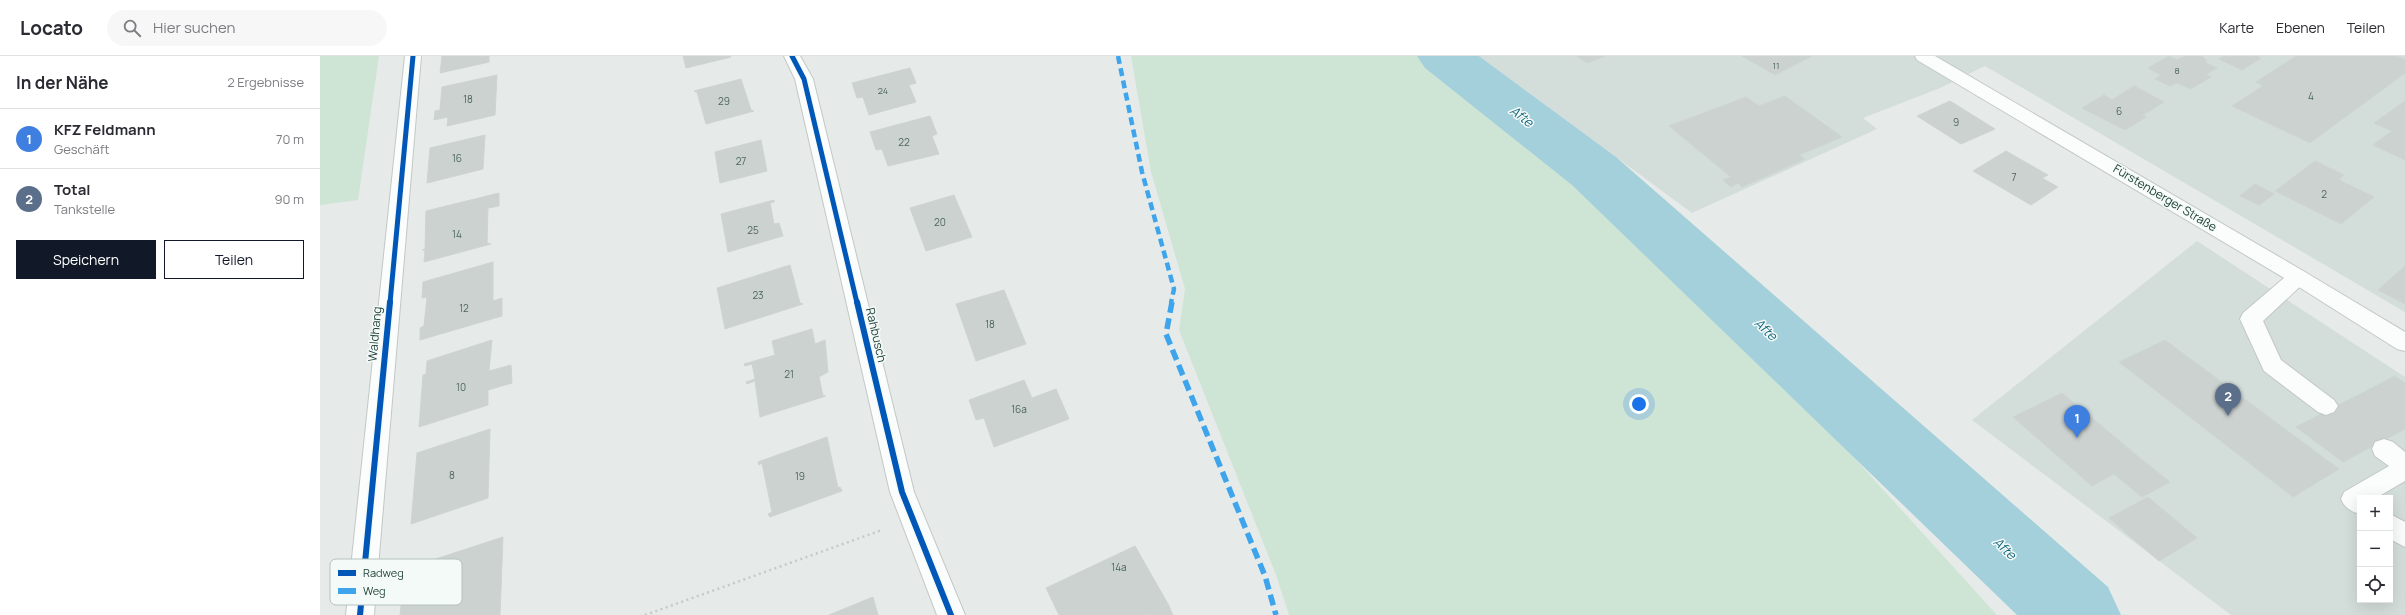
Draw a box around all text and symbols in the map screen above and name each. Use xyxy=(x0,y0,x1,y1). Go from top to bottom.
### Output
search box xyxy=(107,10,387,46)
text: Locato xyxy=(20,15,83,41)
icon: search xyxy=(121,17,143,39)
text: Hier suchen xyxy=(153,17,235,38)
text: Karte xyxy=(2219,18,2254,37)
text: Ebenen xyxy=(2276,18,2325,37)
text: Teilen xyxy=(2347,18,2385,37)
house number: 11 xyxy=(1772,59,1780,72)
house number: 8 xyxy=(2174,64,2180,77)
text: In der Nähe xyxy=(16,71,109,94)
text: 2 Ergebnisse xyxy=(227,73,304,91)
house number: 24 xyxy=(878,84,888,97)
house number: 4 xyxy=(2308,89,2314,103)
house number: 18 xyxy=(463,92,473,106)
house number: 29 xyxy=(718,94,730,108)
water label: Afte xyxy=(1507,101,1539,132)
house number: 6 xyxy=(2116,104,2122,118)
house number: 9 xyxy=(1953,115,1959,129)
text: KFZ Feldmann xyxy=(54,119,156,140)
text: 1 xyxy=(26,130,32,148)
text: 70 m xyxy=(276,130,304,148)
house number: 22 xyxy=(898,135,910,149)
text: Geschäft xyxy=(54,140,110,158)
house number: 16 xyxy=(452,151,462,165)
house number: 27 xyxy=(736,154,746,168)
street label: Fürstenberger Straße xyxy=(2110,160,2220,235)
house number: 7 xyxy=(2011,170,2017,184)
text: Total xyxy=(54,179,91,200)
house number: 2 xyxy=(2321,187,2327,201)
text: 2 xyxy=(25,190,33,208)
text: 90 m xyxy=(274,190,304,208)
text: Tankstelle xyxy=(54,200,115,218)
house number: 20 xyxy=(934,215,946,229)
house number: 25 xyxy=(747,223,759,237)
house number: 14 xyxy=(452,227,462,241)
button: Speichern xyxy=(16,240,156,279)
button: Teilen xyxy=(164,240,304,279)
house number: 23 xyxy=(752,288,764,302)
house number: 12 xyxy=(459,301,469,315)
street label: Waldhang xyxy=(364,306,385,362)
street label: Rahbusch xyxy=(862,306,891,364)
water label: Afte xyxy=(1751,314,1782,345)
house number: 18 xyxy=(985,317,995,331)
house number: 21 xyxy=(784,367,794,381)
house number: 10 xyxy=(456,380,466,394)
pin: 2 xyxy=(2215,383,2241,416)
your location xyxy=(1629,394,1649,414)
house number: 16a xyxy=(1011,402,1027,416)
pin: 1 xyxy=(2064,405,2090,438)
house number: 8 xyxy=(449,468,455,482)
house number: 19 xyxy=(795,469,805,483)
map controls xyxy=(2357,495,2393,603)
button: + xyxy=(2357,495,2393,531)
button: − xyxy=(2357,531,2393,567)
water label: Afte xyxy=(1990,533,2021,564)
legend xyxy=(330,559,462,605)
house number: 14a xyxy=(1111,560,1127,574)
text: Radweg xyxy=(363,565,404,580)
button: locate xyxy=(2357,567,2393,603)
text: Weg xyxy=(363,583,386,598)

